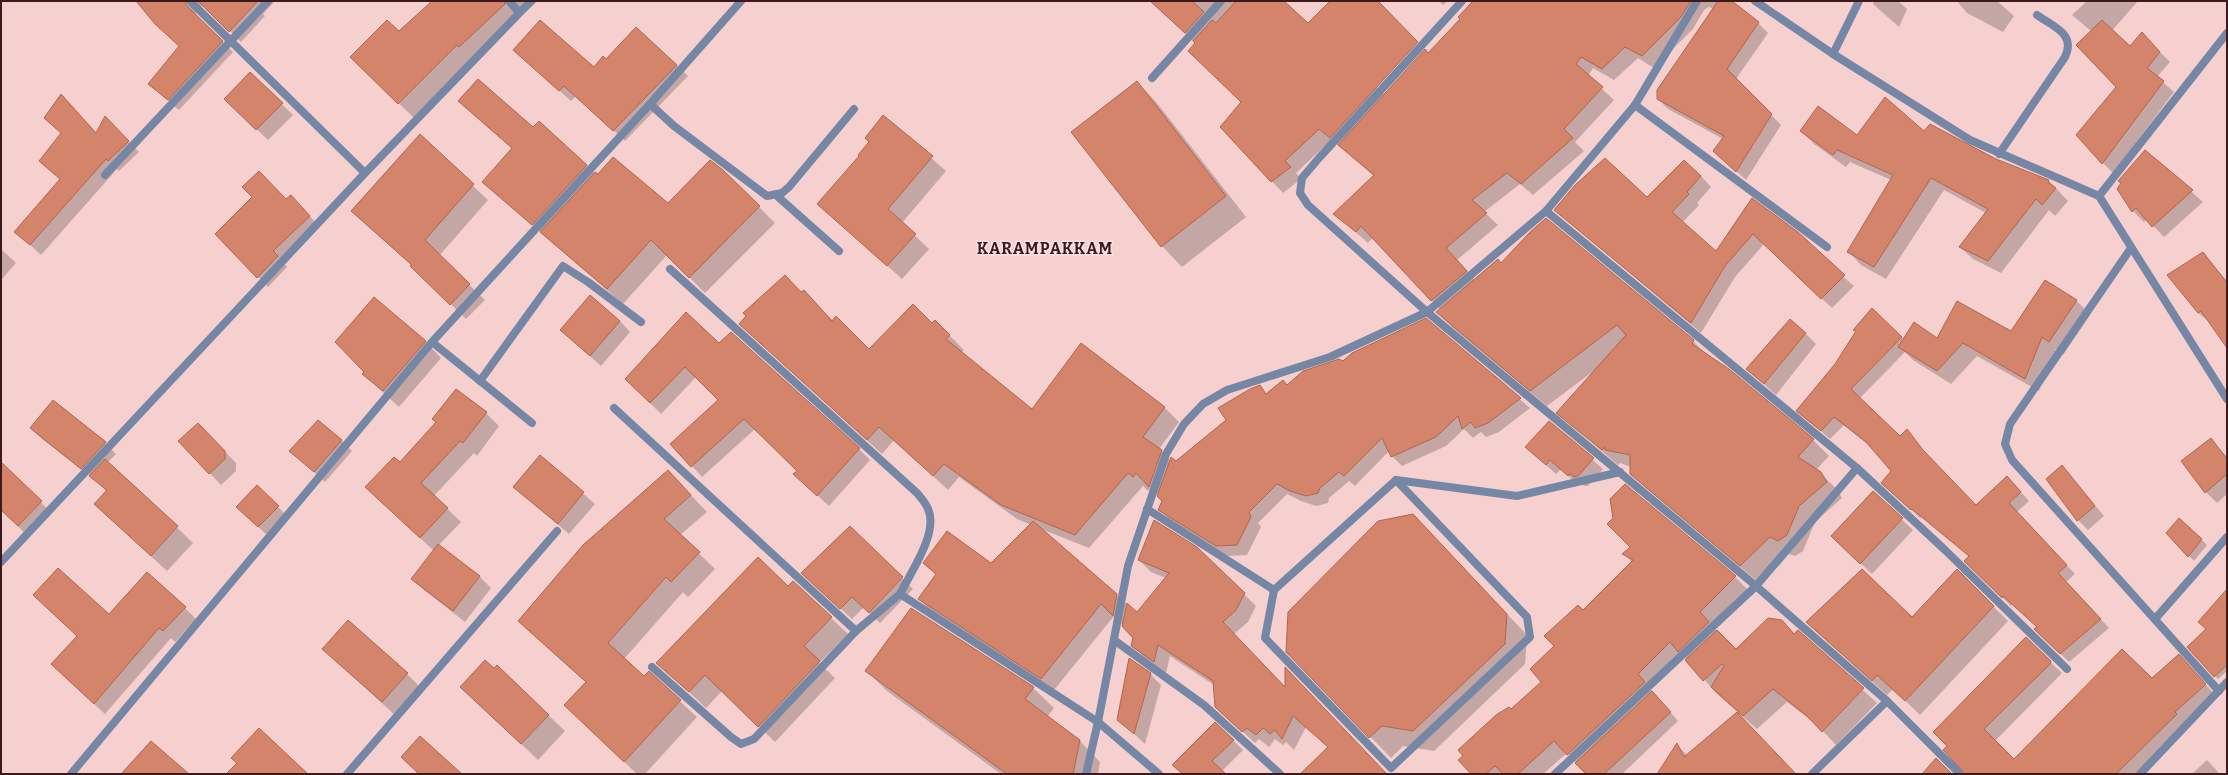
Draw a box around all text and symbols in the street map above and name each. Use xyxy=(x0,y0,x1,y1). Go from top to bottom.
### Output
district label: KARAMPAKKAM xyxy=(977,239,1113,258)

